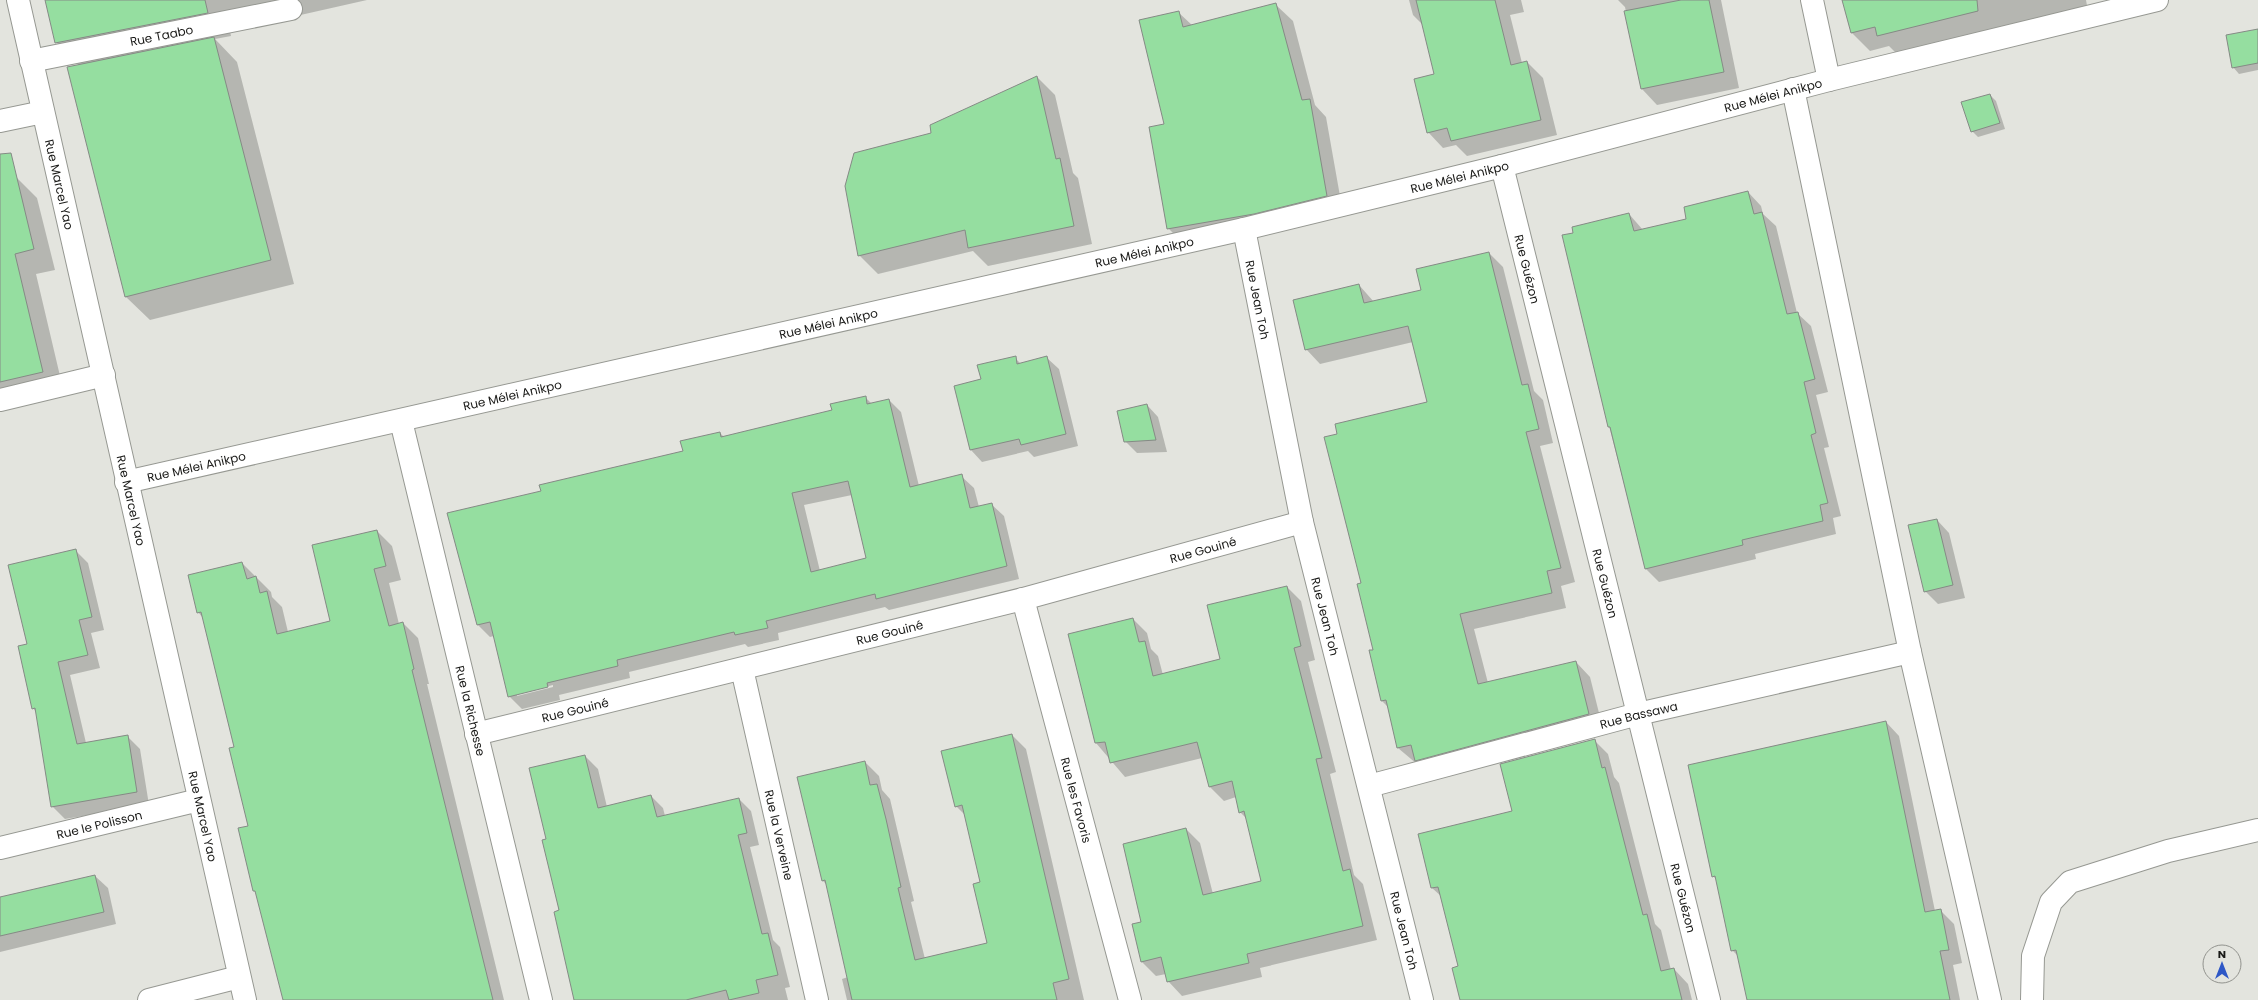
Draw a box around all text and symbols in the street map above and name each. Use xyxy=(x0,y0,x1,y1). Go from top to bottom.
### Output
street label: Rue Taabo xyxy=(128,20,195,50)
street label: Rue Mélei Anikpo xyxy=(1722,74,1824,116)
street label: Rue Marcel Yao xyxy=(41,137,78,232)
street label: Rue Mélei Anikpo xyxy=(1408,156,1511,197)
street label: Rue Mélei Anikpo xyxy=(1093,232,1196,271)
street label: Rue Guézon xyxy=(1511,232,1544,305)
street label: Rue Jean Toh xyxy=(1242,259,1274,341)
street label: Rue Mélei Anikpo xyxy=(777,304,880,342)
street label: Rue Mélei Anikpo xyxy=(461,375,564,414)
street label: Rue Mélei Anikpo xyxy=(145,447,248,486)
street label: Rue Marcel Yao xyxy=(113,453,150,547)
street label: Rue Gouiné xyxy=(1168,532,1238,567)
street label: Rue Guézon xyxy=(1589,547,1622,620)
street label: Rue Jean Toh xyxy=(1308,575,1344,657)
street label: Rue Gouiné xyxy=(854,615,925,648)
street label: Rue la Richesse xyxy=(452,664,490,758)
street label: Rue Gouiné xyxy=(540,693,610,726)
street label: Rue Bassawa xyxy=(1598,697,1679,732)
street label: Rue les Favoris xyxy=(1057,755,1096,845)
street label: Rue Marcel Yao xyxy=(185,769,222,863)
street label: Rue la Verveine xyxy=(761,788,798,882)
street label: Rue le Polisson xyxy=(55,806,144,843)
street label: Rue Guézon xyxy=(1667,861,1700,934)
street label: Rue Jean Toh xyxy=(1387,890,1423,972)
north arrow xyxy=(2202,944,2242,984)
text: N xyxy=(2218,946,2226,962)

